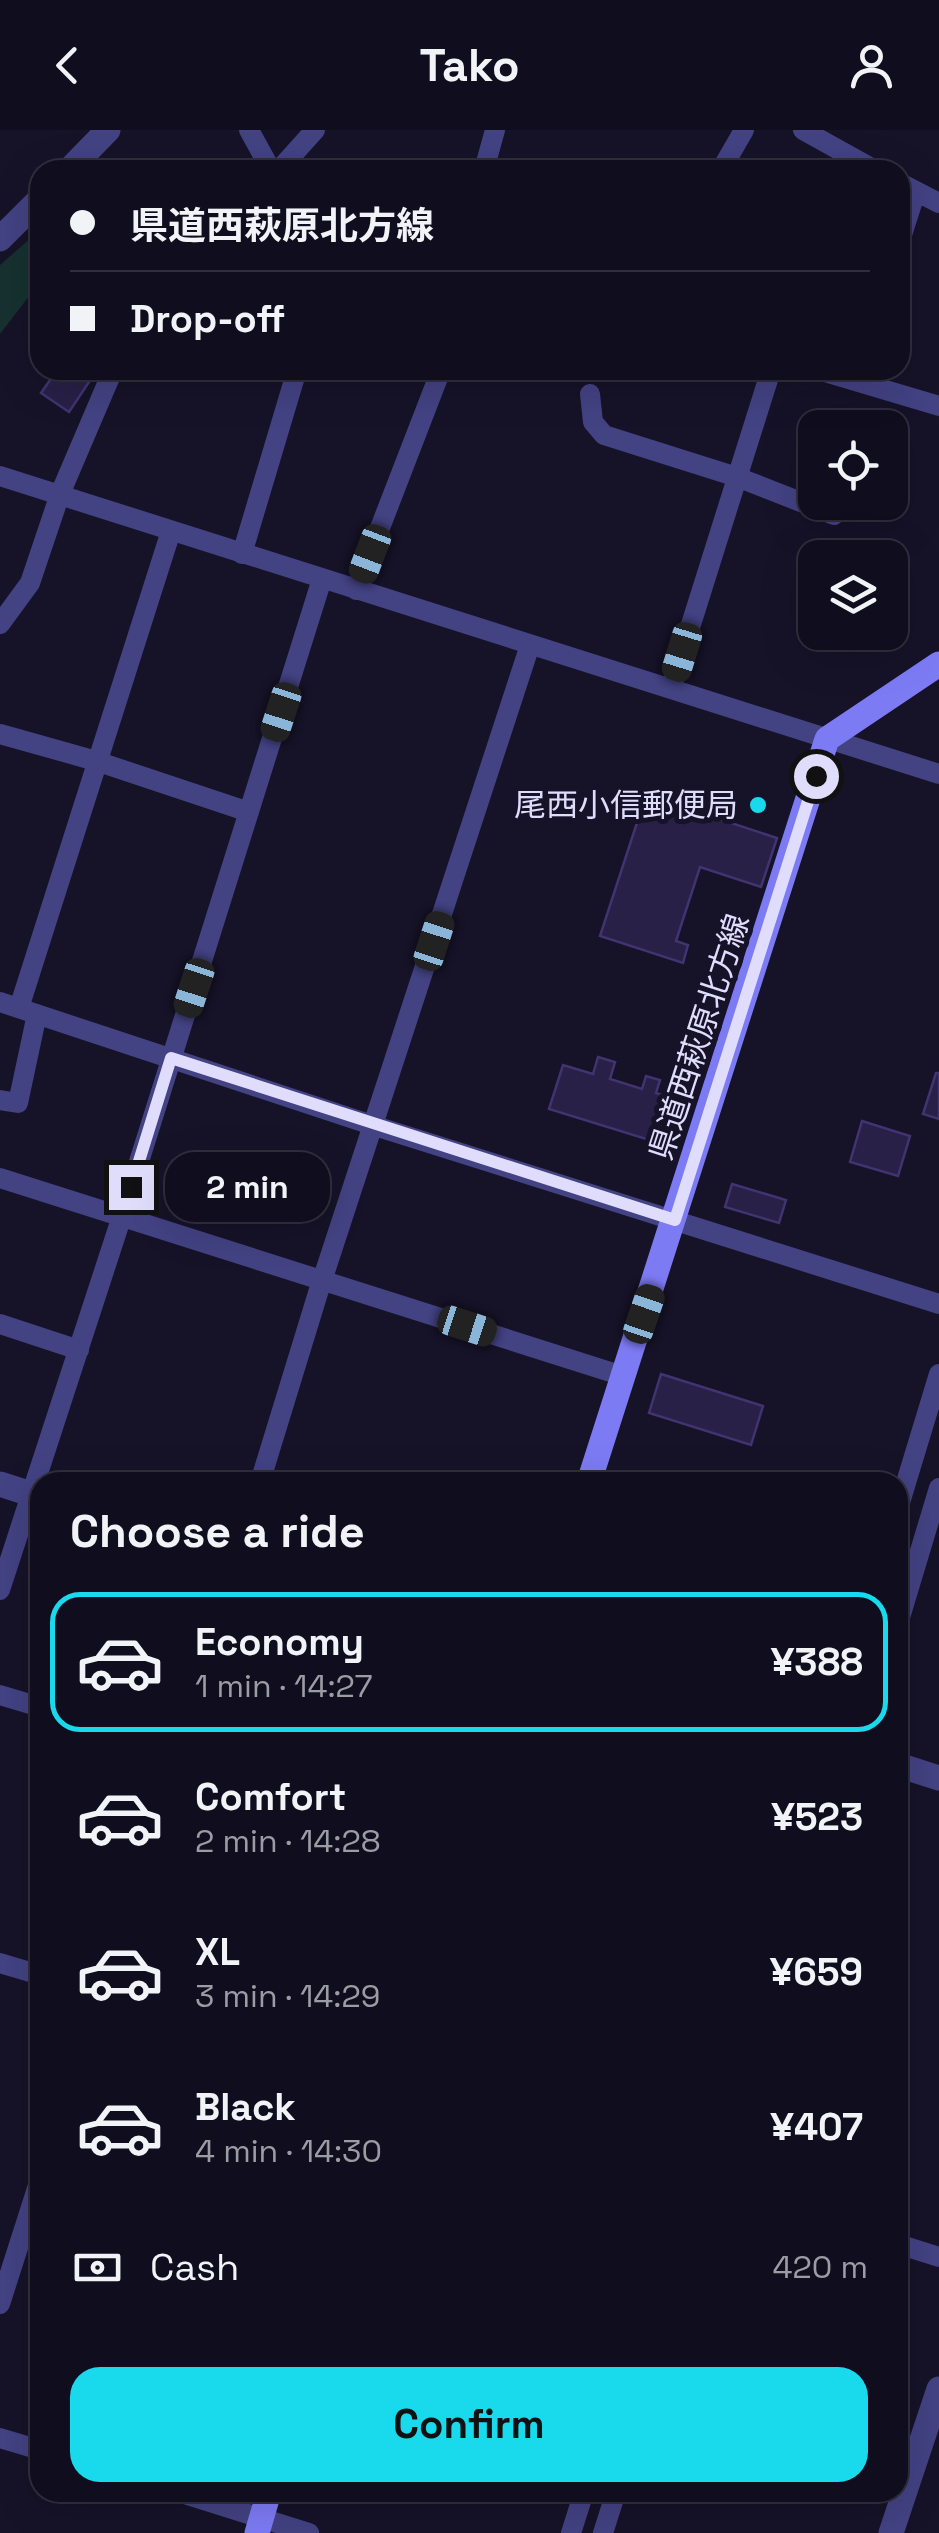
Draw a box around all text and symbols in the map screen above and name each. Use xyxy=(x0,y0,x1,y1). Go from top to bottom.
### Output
text: Tako xyxy=(419,37,520,94)
icon: back xyxy=(40,38,95,93)
icon: person xyxy=(844,38,899,93)
text: 県道西萩原北方線 xyxy=(130,202,434,250)
text: Drop-off xyxy=(130,295,285,343)
map controls xyxy=(798,410,908,650)
button: locate xyxy=(798,410,908,520)
car xyxy=(345,521,395,587)
button: layers xyxy=(798,540,908,650)
car xyxy=(659,619,705,685)
car xyxy=(257,679,305,745)
route start xyxy=(794,754,839,799)
place label: 尾西小信郵便局 xyxy=(514,785,738,825)
marker: 尾西小信郵便局 xyxy=(747,794,769,816)
car xyxy=(410,908,458,974)
street label: 県道西萩原北方線 xyxy=(640,909,758,1165)
car xyxy=(170,955,218,1021)
callout: 2 min xyxy=(166,1152,331,1222)
route end xyxy=(109,1165,154,1210)
text: 2 min xyxy=(206,1167,289,1207)
car xyxy=(620,1281,668,1347)
car xyxy=(434,1302,500,1350)
text: Choose a ride xyxy=(70,1503,365,1560)
icon: car xyxy=(75,1617,165,1707)
text: Economy xyxy=(195,1618,364,1666)
text: ¥388 xyxy=(771,1638,863,1686)
text: 1 min · 14:27 xyxy=(195,1666,373,1706)
icon: car xyxy=(75,1772,165,1862)
text: Comfort xyxy=(195,1773,346,1821)
text: ¥523 xyxy=(771,1793,863,1841)
text: 2 min · 14:28 xyxy=(195,1821,381,1861)
icon: car xyxy=(75,1927,165,2017)
text: XL xyxy=(195,1928,240,1976)
text: ¥659 xyxy=(770,1948,863,1996)
text: 3 min · 14:29 xyxy=(195,1976,380,2016)
icon: car xyxy=(75,2082,165,2172)
text: Black xyxy=(195,2083,296,2131)
text: ¥407 xyxy=(770,2103,863,2151)
text: 4 min · 14:30 xyxy=(195,2131,382,2171)
icon: cash xyxy=(70,2240,125,2295)
text: Cash xyxy=(150,2243,239,2291)
text: 420 m xyxy=(772,2247,868,2287)
button: Confirm xyxy=(70,2367,868,2482)

